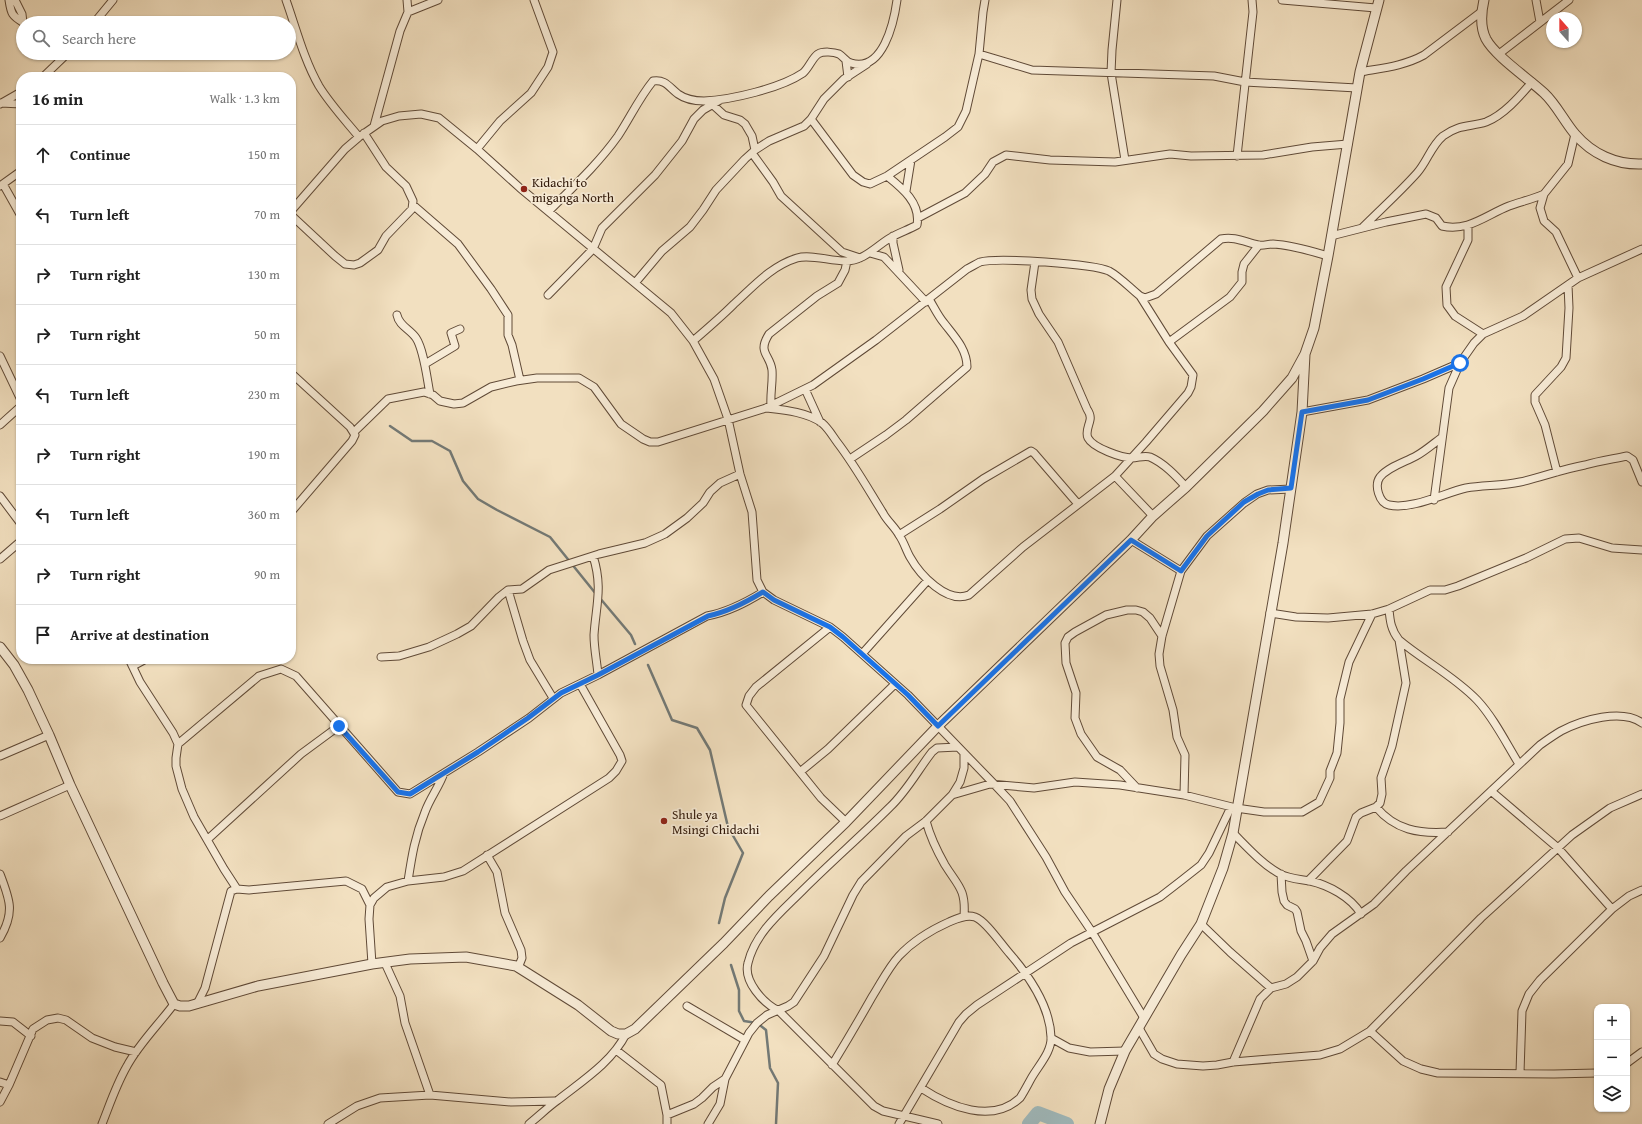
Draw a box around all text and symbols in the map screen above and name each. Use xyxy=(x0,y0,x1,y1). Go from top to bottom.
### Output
north arrow xyxy=(1546,12,1582,48)
search box xyxy=(16,16,296,60)
icon: search xyxy=(30,27,52,49)
text: Search here xyxy=(62,28,136,49)
text: 16 min xyxy=(32,86,83,111)
text: Walk · 1.3 km xyxy=(209,89,280,108)
icon: ahead xyxy=(32,144,54,166)
text: Continue xyxy=(70,144,131,165)
text: 150 m xyxy=(248,145,280,164)
place label: Kidachi to miganga North xyxy=(532,173,615,207)
marker: Kidachi to miganga North xyxy=(519,184,529,194)
icon: left xyxy=(32,204,54,226)
text: Turn left xyxy=(70,204,129,225)
text: 70 m xyxy=(254,205,280,224)
icon: right xyxy=(32,264,54,286)
text: Turn right xyxy=(70,264,141,285)
text: 130 m xyxy=(248,265,280,284)
icon: right xyxy=(32,324,54,346)
text: Turn right xyxy=(70,324,141,345)
text: 50 m xyxy=(254,325,280,344)
route start xyxy=(1451,354,1469,372)
icon: left xyxy=(32,384,54,406)
text: Turn left xyxy=(70,384,129,405)
text: 230 m xyxy=(248,385,280,404)
icon: right xyxy=(32,444,54,466)
text: Turn right xyxy=(70,444,141,465)
text: 190 m xyxy=(248,445,280,464)
icon: left xyxy=(32,504,54,526)
text: Turn left xyxy=(70,504,129,525)
text: 360 m xyxy=(248,505,280,524)
icon: right xyxy=(32,564,54,586)
text: Turn right xyxy=(70,564,141,585)
text: 90 m xyxy=(254,565,280,584)
icon: arrive xyxy=(32,624,54,646)
text: Arrive at destination xyxy=(70,624,209,645)
route end xyxy=(330,717,348,735)
place label: Shule ya Msingi Chidachi xyxy=(672,805,760,839)
marker: Shule ya Msingi Chidachi xyxy=(659,816,669,826)
map controls xyxy=(1594,1004,1630,1112)
button: + xyxy=(1594,1004,1630,1040)
button: − xyxy=(1594,1040,1630,1076)
button: layers xyxy=(1594,1076,1630,1112)

